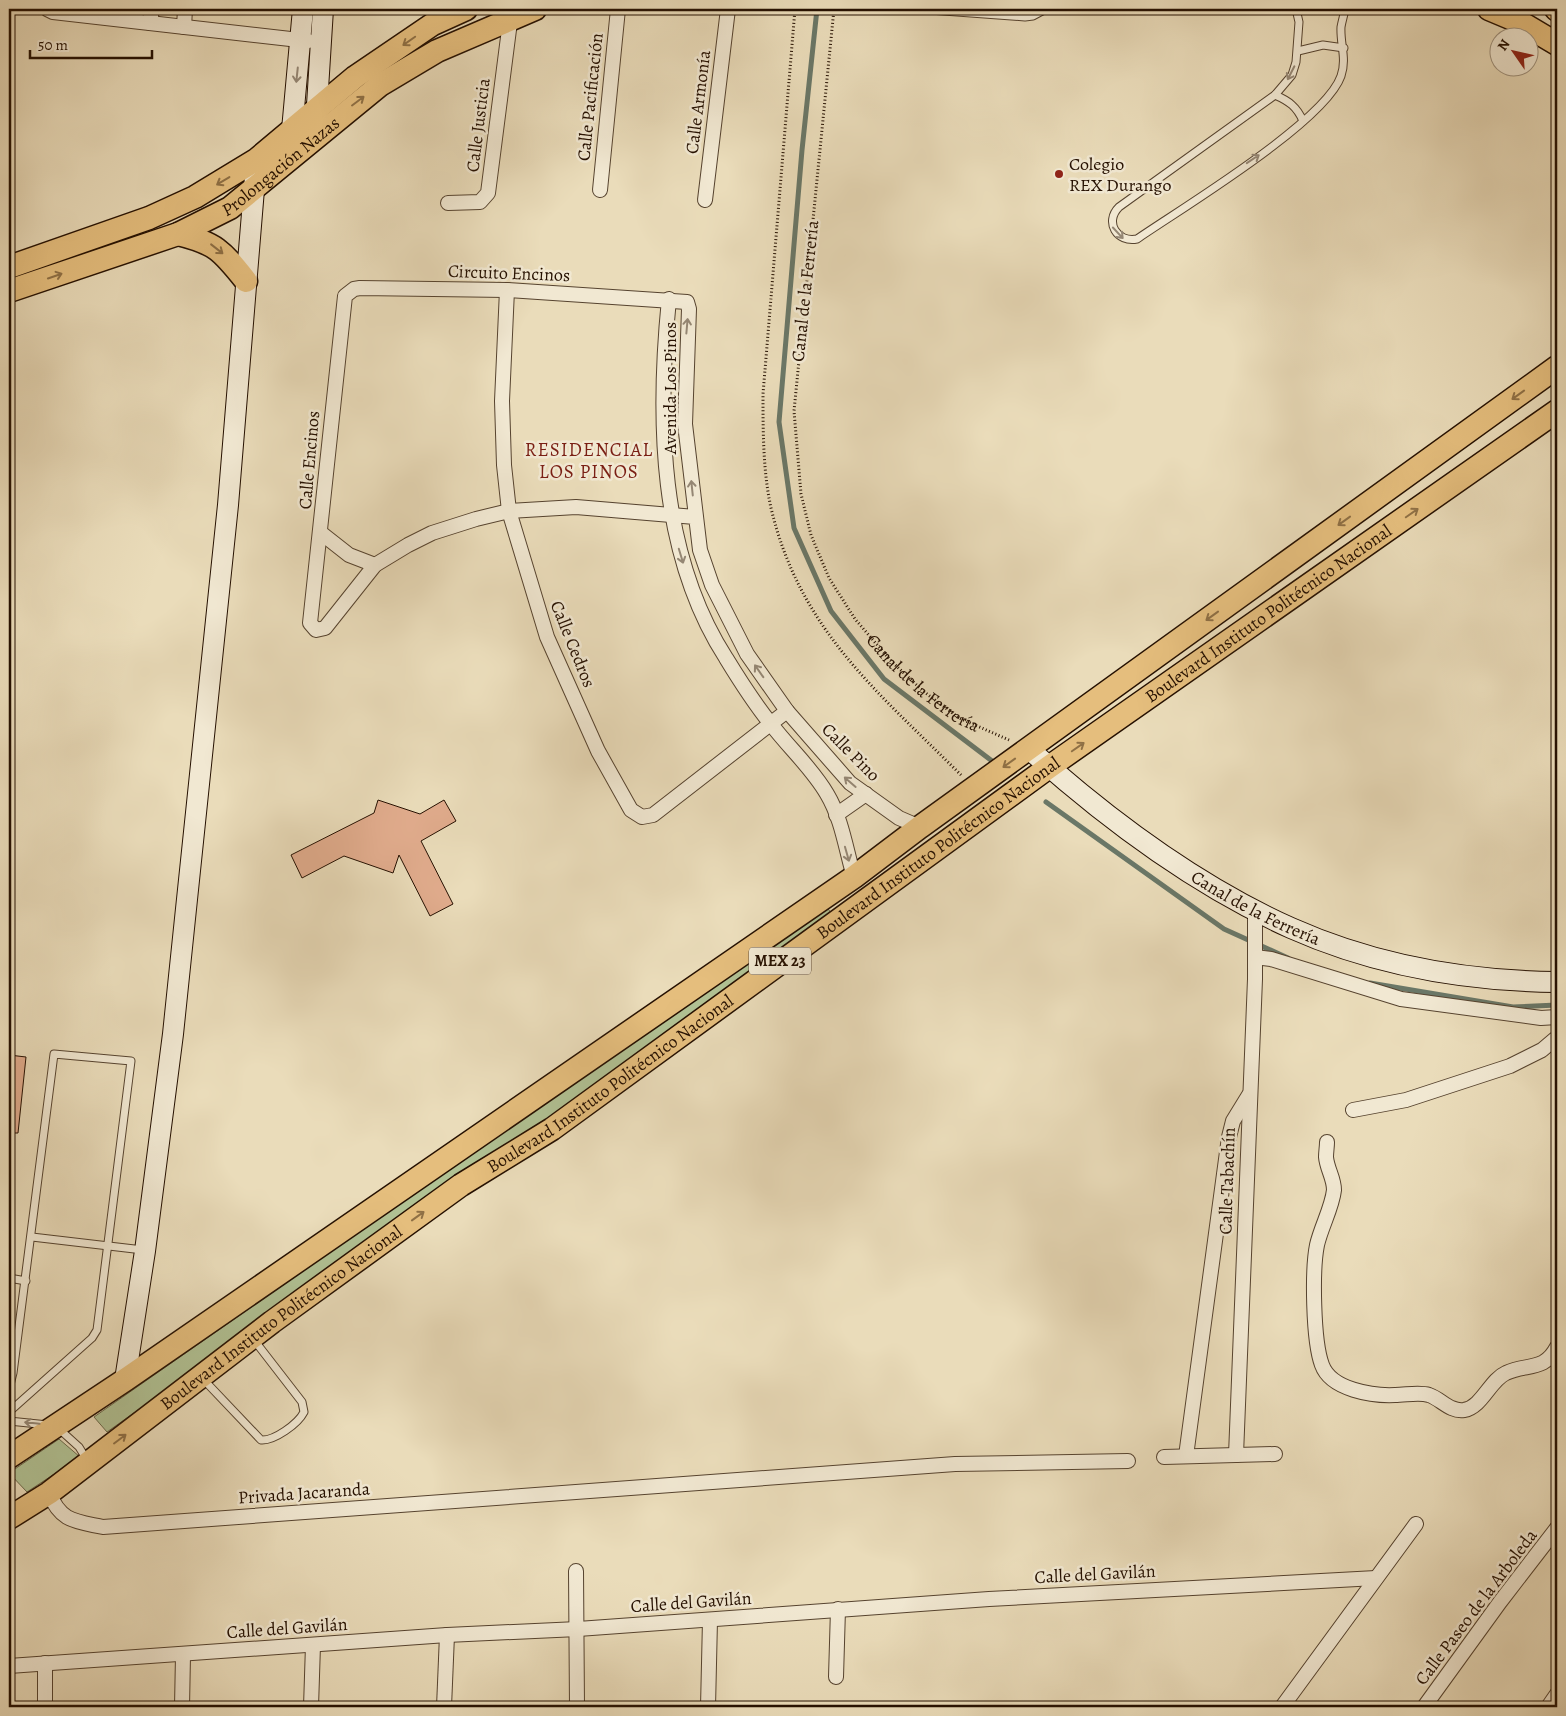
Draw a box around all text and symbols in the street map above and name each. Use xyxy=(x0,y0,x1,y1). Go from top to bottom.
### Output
scale bar xyxy=(30,28,152,60)
north arrow xyxy=(1488,28,1538,78)
street label: Calle Pacificación xyxy=(571,32,609,162)
text: 50 m xyxy=(38,35,68,55)
text: N xyxy=(1493,35,1514,55)
one-way arrow xyxy=(402,36,416,46)
street label: Calle Armonía xyxy=(680,48,716,155)
one-way arrow xyxy=(1286,65,1295,80)
one-way arrow xyxy=(292,66,301,82)
street label: Calle Justicia xyxy=(460,76,496,173)
one-way arrow xyxy=(351,96,364,107)
street label: Prolongación Nazas xyxy=(218,111,345,222)
place label: Colegio REX Durango xyxy=(1069,152,1171,197)
one-way arrow xyxy=(1246,154,1260,164)
marker: Colegio REX Durango xyxy=(1053,168,1065,180)
one-way arrow xyxy=(217,176,231,186)
street label: Canal de la Ferrería xyxy=(786,219,824,363)
one-way arrow xyxy=(1113,226,1124,239)
one-way arrow xyxy=(210,244,223,255)
street label: Circuito Encinos xyxy=(447,259,571,287)
one-way arrow xyxy=(47,270,63,280)
one-way arrow xyxy=(683,319,692,335)
street label: Avenida Los Pinos xyxy=(658,322,682,455)
one-way arrow xyxy=(1511,390,1525,400)
street label: Calle Encinos xyxy=(293,410,325,510)
district label: RESIDENCIAL LOS PINOS xyxy=(525,437,653,485)
one-way arrow xyxy=(687,481,697,497)
one-way arrow xyxy=(1404,508,1418,518)
one-way arrow xyxy=(1337,516,1351,526)
street label: Boulevard Instituto Politécnico Nacional xyxy=(1140,518,1397,708)
one-way arrow xyxy=(677,548,687,564)
street label: Calle Cedros xyxy=(545,597,601,691)
one-way arrow xyxy=(1206,611,1219,622)
street label: Canal de la Ferrería xyxy=(861,629,984,738)
one-way arrow xyxy=(754,665,764,679)
street label: Calle Pino xyxy=(816,717,886,787)
one-way arrow xyxy=(1071,742,1085,752)
street label: Boulevard Instituto Politécnico Nacional xyxy=(811,751,1065,945)
one-way arrow xyxy=(1002,758,1016,768)
one-way arrow xyxy=(843,776,856,787)
one-way arrow xyxy=(843,846,853,862)
street label: Canal de la Ferrería xyxy=(1187,865,1324,951)
road number: MEX 23 xyxy=(749,948,811,974)
street label: Boulevard Instituto Politécnico Nacional xyxy=(482,989,739,1178)
street label: Calle Tabachín xyxy=(1213,1127,1241,1235)
one-way arrow xyxy=(411,1211,425,1221)
street label: Boulevard Instituto Politécnico Nacional xyxy=(155,1219,407,1416)
one-way arrow xyxy=(24,1418,40,1428)
one-way arrow xyxy=(113,1434,127,1444)
street label: Privada Jacaranda xyxy=(237,1476,371,1510)
street label: Calle Paseo de la Arboleda xyxy=(1409,1524,1543,1690)
street label: Calle del Gavilán xyxy=(1034,1559,1156,1589)
street label: Calle del Gavilán xyxy=(630,1586,753,1618)
street label: Calle del Gavilán xyxy=(226,1612,349,1644)

